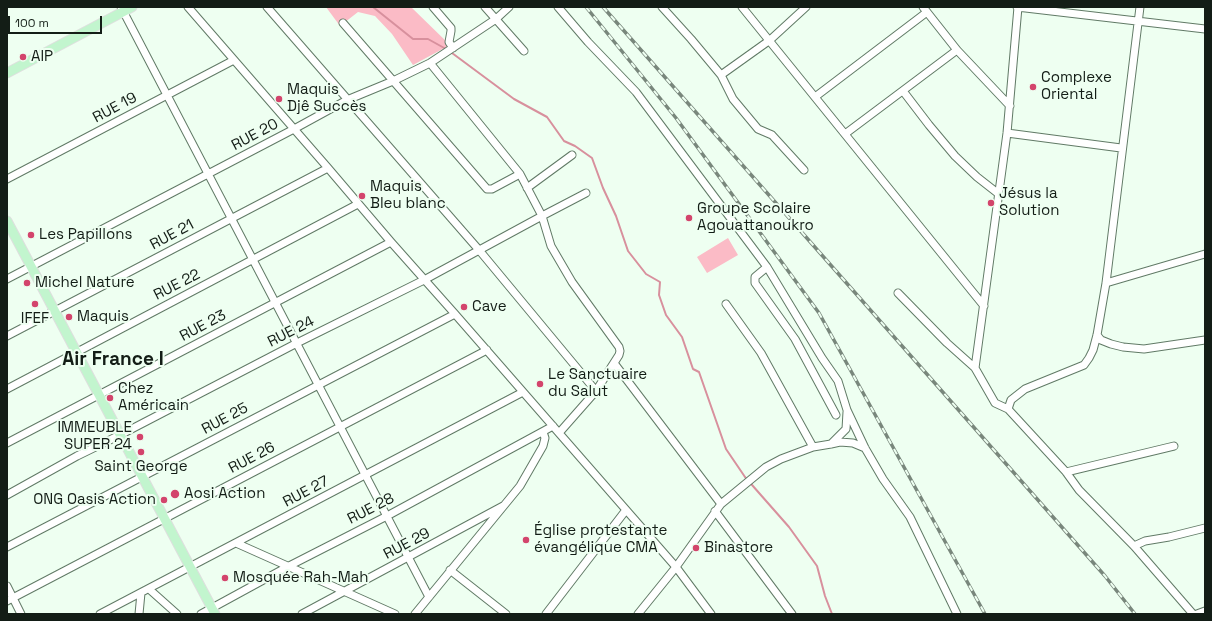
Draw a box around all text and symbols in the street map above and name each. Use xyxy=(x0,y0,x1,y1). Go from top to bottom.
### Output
scale bar xyxy=(10,8,104,34)
text: 100 m xyxy=(15,15,49,31)
place label: AIP xyxy=(31,48,53,66)
marker: AIP xyxy=(18,52,28,62)
place label: Complexe Oriental xyxy=(1041,69,1112,104)
place label: Maquis Djê Succès xyxy=(287,81,366,116)
marker: Complexe Oriental xyxy=(1028,82,1038,92)
street label: RUE 19 xyxy=(90,89,140,127)
marker: Maquis Djê Succès xyxy=(274,94,284,104)
street label: RUE 20 xyxy=(229,115,281,155)
place label: Maquis Bleu blanc xyxy=(370,178,446,213)
place label: Jésus la Solution xyxy=(999,185,1059,220)
marker: Maquis Bleu blanc xyxy=(357,191,367,201)
marker: Jésus la Solution xyxy=(986,198,996,208)
place label: Groupe Scolaire Agouattanoukro xyxy=(697,200,814,235)
marker: Groupe Scolaire Agouattanoukro xyxy=(684,213,694,223)
street label: RUE 21 xyxy=(147,216,197,254)
place label: Les Papillons xyxy=(39,226,132,244)
marker: Les Papillons xyxy=(26,230,36,240)
street label: RUE 22 xyxy=(151,266,203,304)
place label: Michel Nature xyxy=(35,274,135,292)
marker: Michel Nature xyxy=(22,278,32,288)
place label: Cave xyxy=(472,298,507,316)
marker: IFEF xyxy=(30,299,40,309)
marker: Cave xyxy=(459,302,469,312)
street label: RUE 23 xyxy=(177,306,229,346)
place label: Maquis xyxy=(77,308,129,326)
place label: IFEF xyxy=(21,310,49,328)
marker: Maquis xyxy=(64,312,74,322)
street label: RUE 24 xyxy=(265,313,317,351)
district label: Air France I xyxy=(62,349,164,371)
place label: Le Sanctuaire du Salut xyxy=(548,366,647,401)
marker: Le Sanctuaire du Salut xyxy=(535,379,545,389)
place label: Chez Américain xyxy=(118,380,189,415)
marker: Chez Américain xyxy=(105,393,115,403)
street label: RUE 25 xyxy=(199,399,251,439)
place label: IMMEUBLE SUPER 24 xyxy=(57,419,132,454)
marker: IMMEUBLE SUPER 24 xyxy=(135,432,145,442)
street label: RUE 26 xyxy=(226,438,278,478)
marker: Saint George xyxy=(136,447,146,457)
place label: Saint George xyxy=(94,458,188,476)
street label: RUE 27 xyxy=(280,473,332,511)
place label: Aosi Action xyxy=(184,485,265,503)
marker: Aosi Action xyxy=(169,488,181,500)
street label: RUE 28 xyxy=(345,490,397,528)
place label: ONG Oasis Action xyxy=(33,491,156,509)
marker: ONG Oasis Action xyxy=(159,495,169,505)
place label: Église protestante évangélique CMA xyxy=(534,522,667,557)
street label: RUE 29 xyxy=(381,524,433,564)
marker: Église protestante évangélique CMA xyxy=(521,535,531,545)
place label: Binastore xyxy=(704,539,773,557)
marker: Binastore xyxy=(691,543,701,553)
place label: Mosquée Rah-Mah xyxy=(233,569,369,587)
marker: Mosquée Rah-Mah xyxy=(220,573,230,583)

